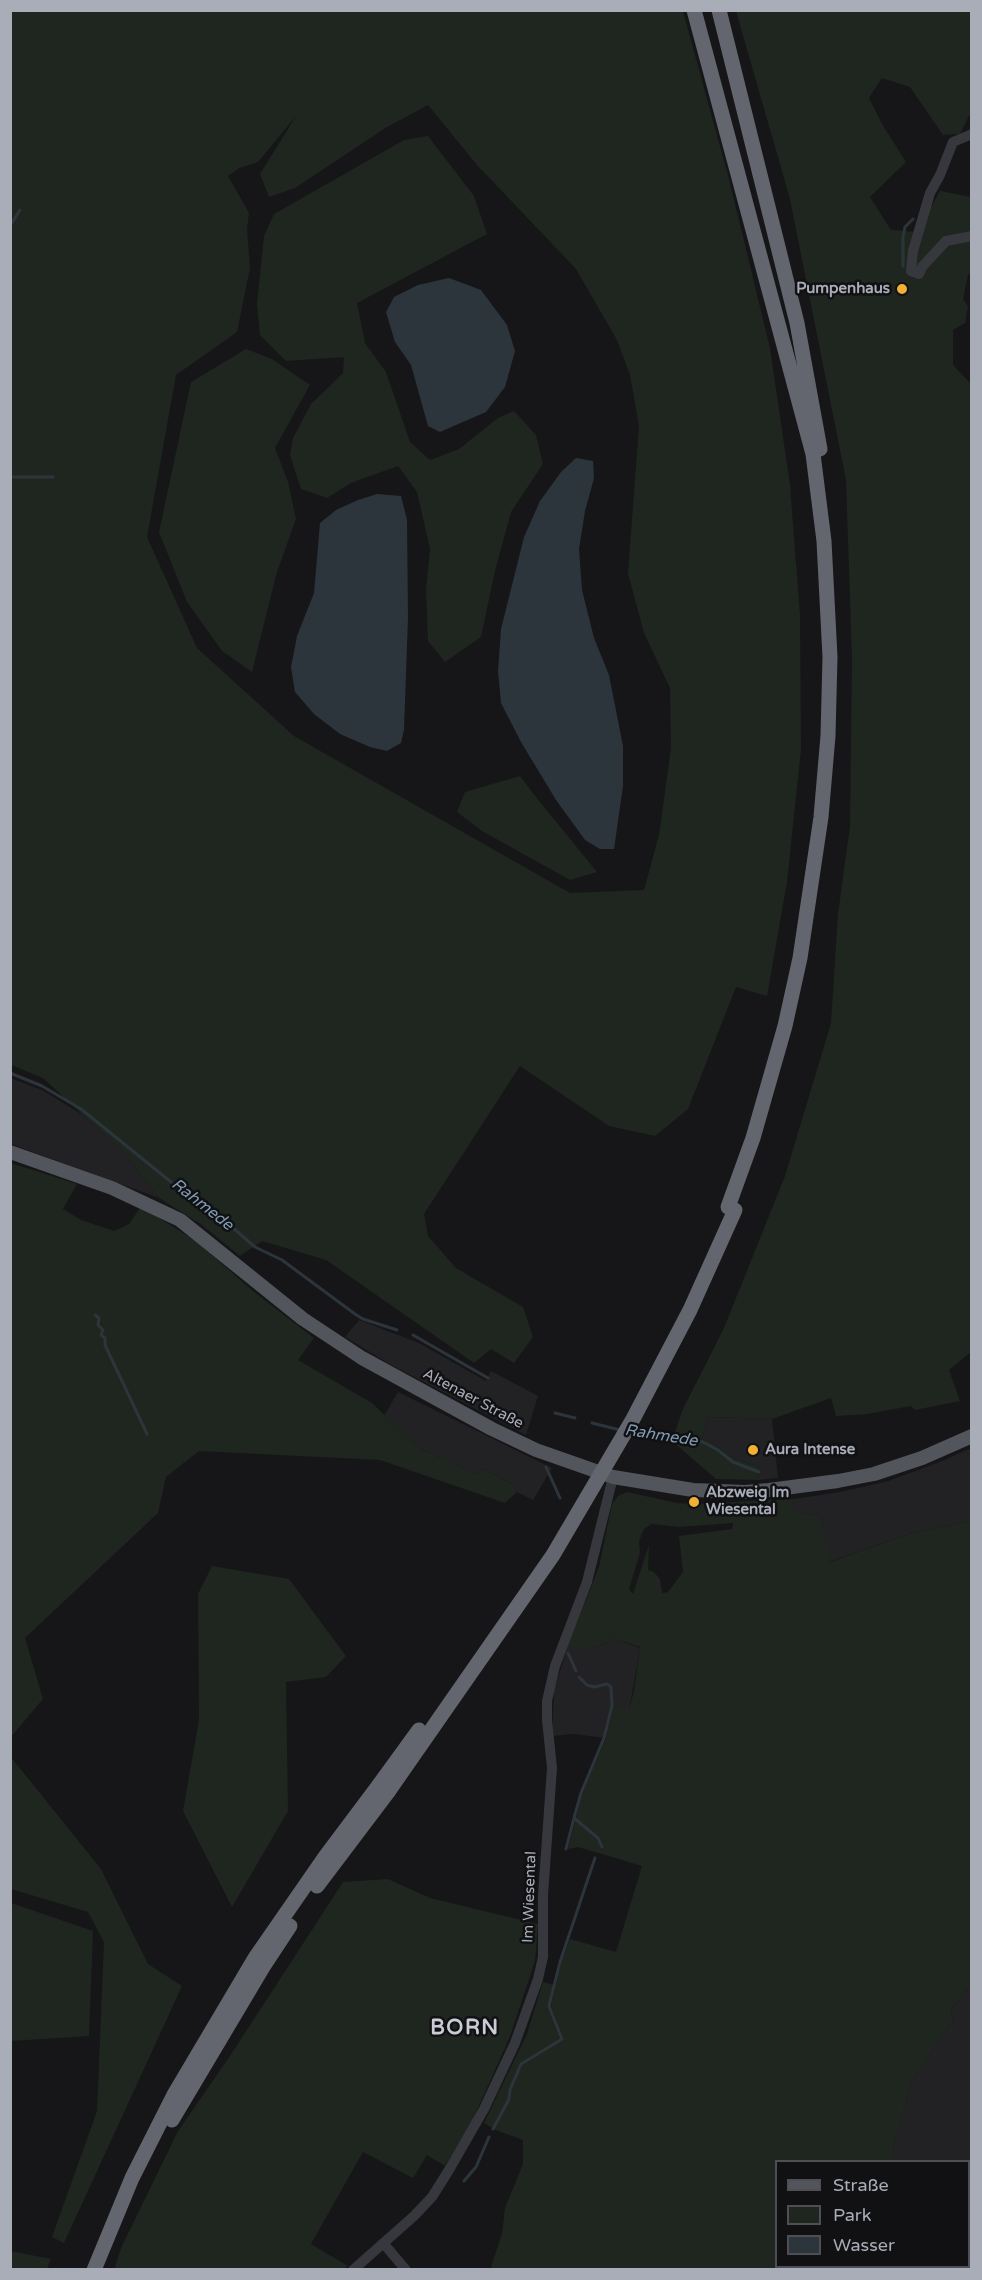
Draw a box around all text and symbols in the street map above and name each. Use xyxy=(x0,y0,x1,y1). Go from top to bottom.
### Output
place label: Pumpenhaus xyxy=(796,280,890,298)
marker: Pumpenhaus xyxy=(895,282,909,296)
water label: Rahmede xyxy=(167,1175,237,1235)
street label: Altenaer Straße xyxy=(420,1365,526,1433)
water label: Rahmede xyxy=(623,1421,699,1451)
place label: Aura Intense xyxy=(765,1441,855,1459)
marker: Aura Intense xyxy=(746,1443,760,1457)
place label: Abzweig Im Wiesental xyxy=(706,1484,789,1519)
marker: Abzweig Im Wiesental xyxy=(687,1495,701,1509)
street label: Im Wiesental xyxy=(519,1851,541,1943)
district label: BORN xyxy=(430,2015,500,2041)
legend xyxy=(775,2160,970,2268)
text: Straße xyxy=(833,2174,889,2196)
text: Park xyxy=(833,2204,871,2226)
text: Wasser xyxy=(833,2234,895,2256)

